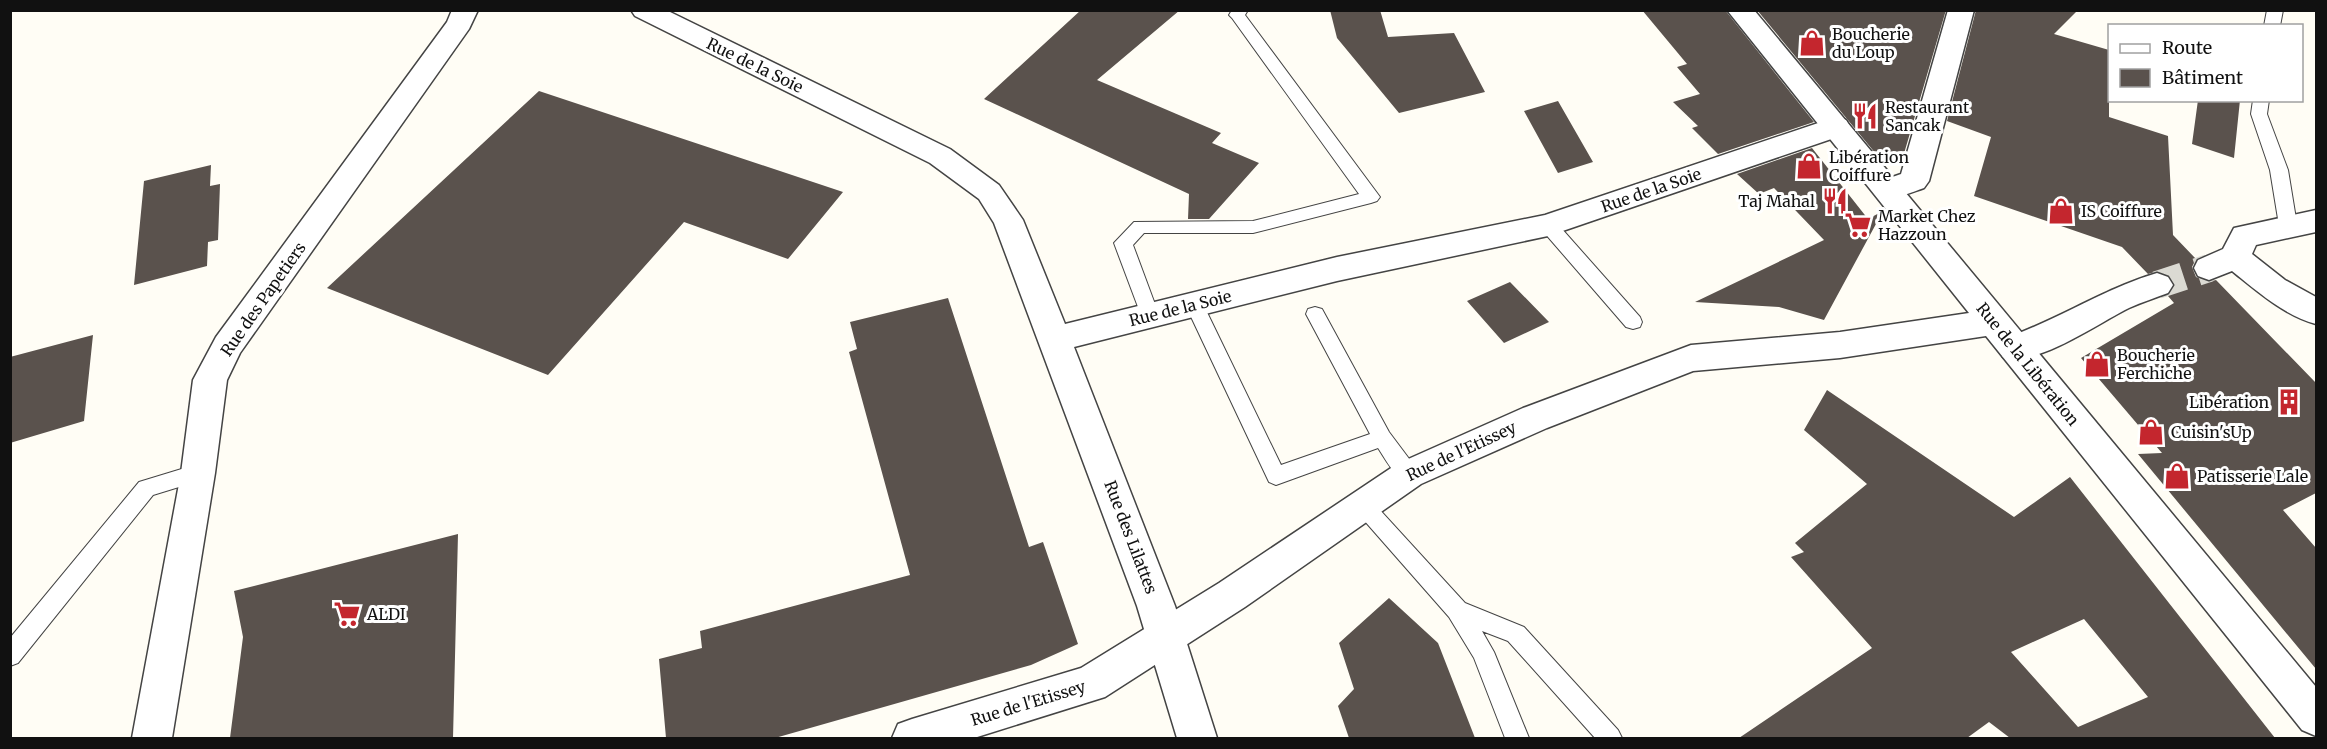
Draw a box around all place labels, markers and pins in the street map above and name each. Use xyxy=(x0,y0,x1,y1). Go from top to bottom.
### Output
place label: Boucherie du Loup xyxy=(1832,24,1910,62)
shop icon: Boucherie du Loup xyxy=(1797,28,1827,58)
place label: Restaurant Sancak xyxy=(1885,97,1970,135)
restaurant icon: Restaurant Sancak xyxy=(1850,101,1880,131)
place label: Libération Coiffure xyxy=(1829,147,1909,185)
shop icon: Libération Coiffure xyxy=(1794,151,1824,181)
restaurant icon: Taj Mahal xyxy=(1820,186,1850,216)
place label: Taj Mahal xyxy=(1738,191,1815,211)
shop icon: IS Coiffure xyxy=(2046,196,2076,226)
place label: IS Coiffure xyxy=(2081,201,2162,221)
place label: Market Chez Hazzoun xyxy=(1878,206,1976,244)
supermarket icon: Market Chez Hazzoun xyxy=(1843,210,1873,240)
place label: Boucherie Ferchiche xyxy=(2117,345,2195,383)
shop icon: Boucherie Ferchiche xyxy=(2082,349,2112,379)
building icon: Libération xyxy=(2274,387,2304,417)
place label: Libération xyxy=(2189,392,2269,412)
shop icon: Cuisin'sUp xyxy=(2136,417,2166,447)
place label: Cuisin'sUp xyxy=(2171,422,2252,442)
shop icon: Patisserie Lale xyxy=(2162,461,2192,491)
place label: Patisserie Lale xyxy=(2197,466,2308,486)
supermarket icon: ALDI xyxy=(332,599,362,629)
place label: ALDI xyxy=(366,604,406,624)

